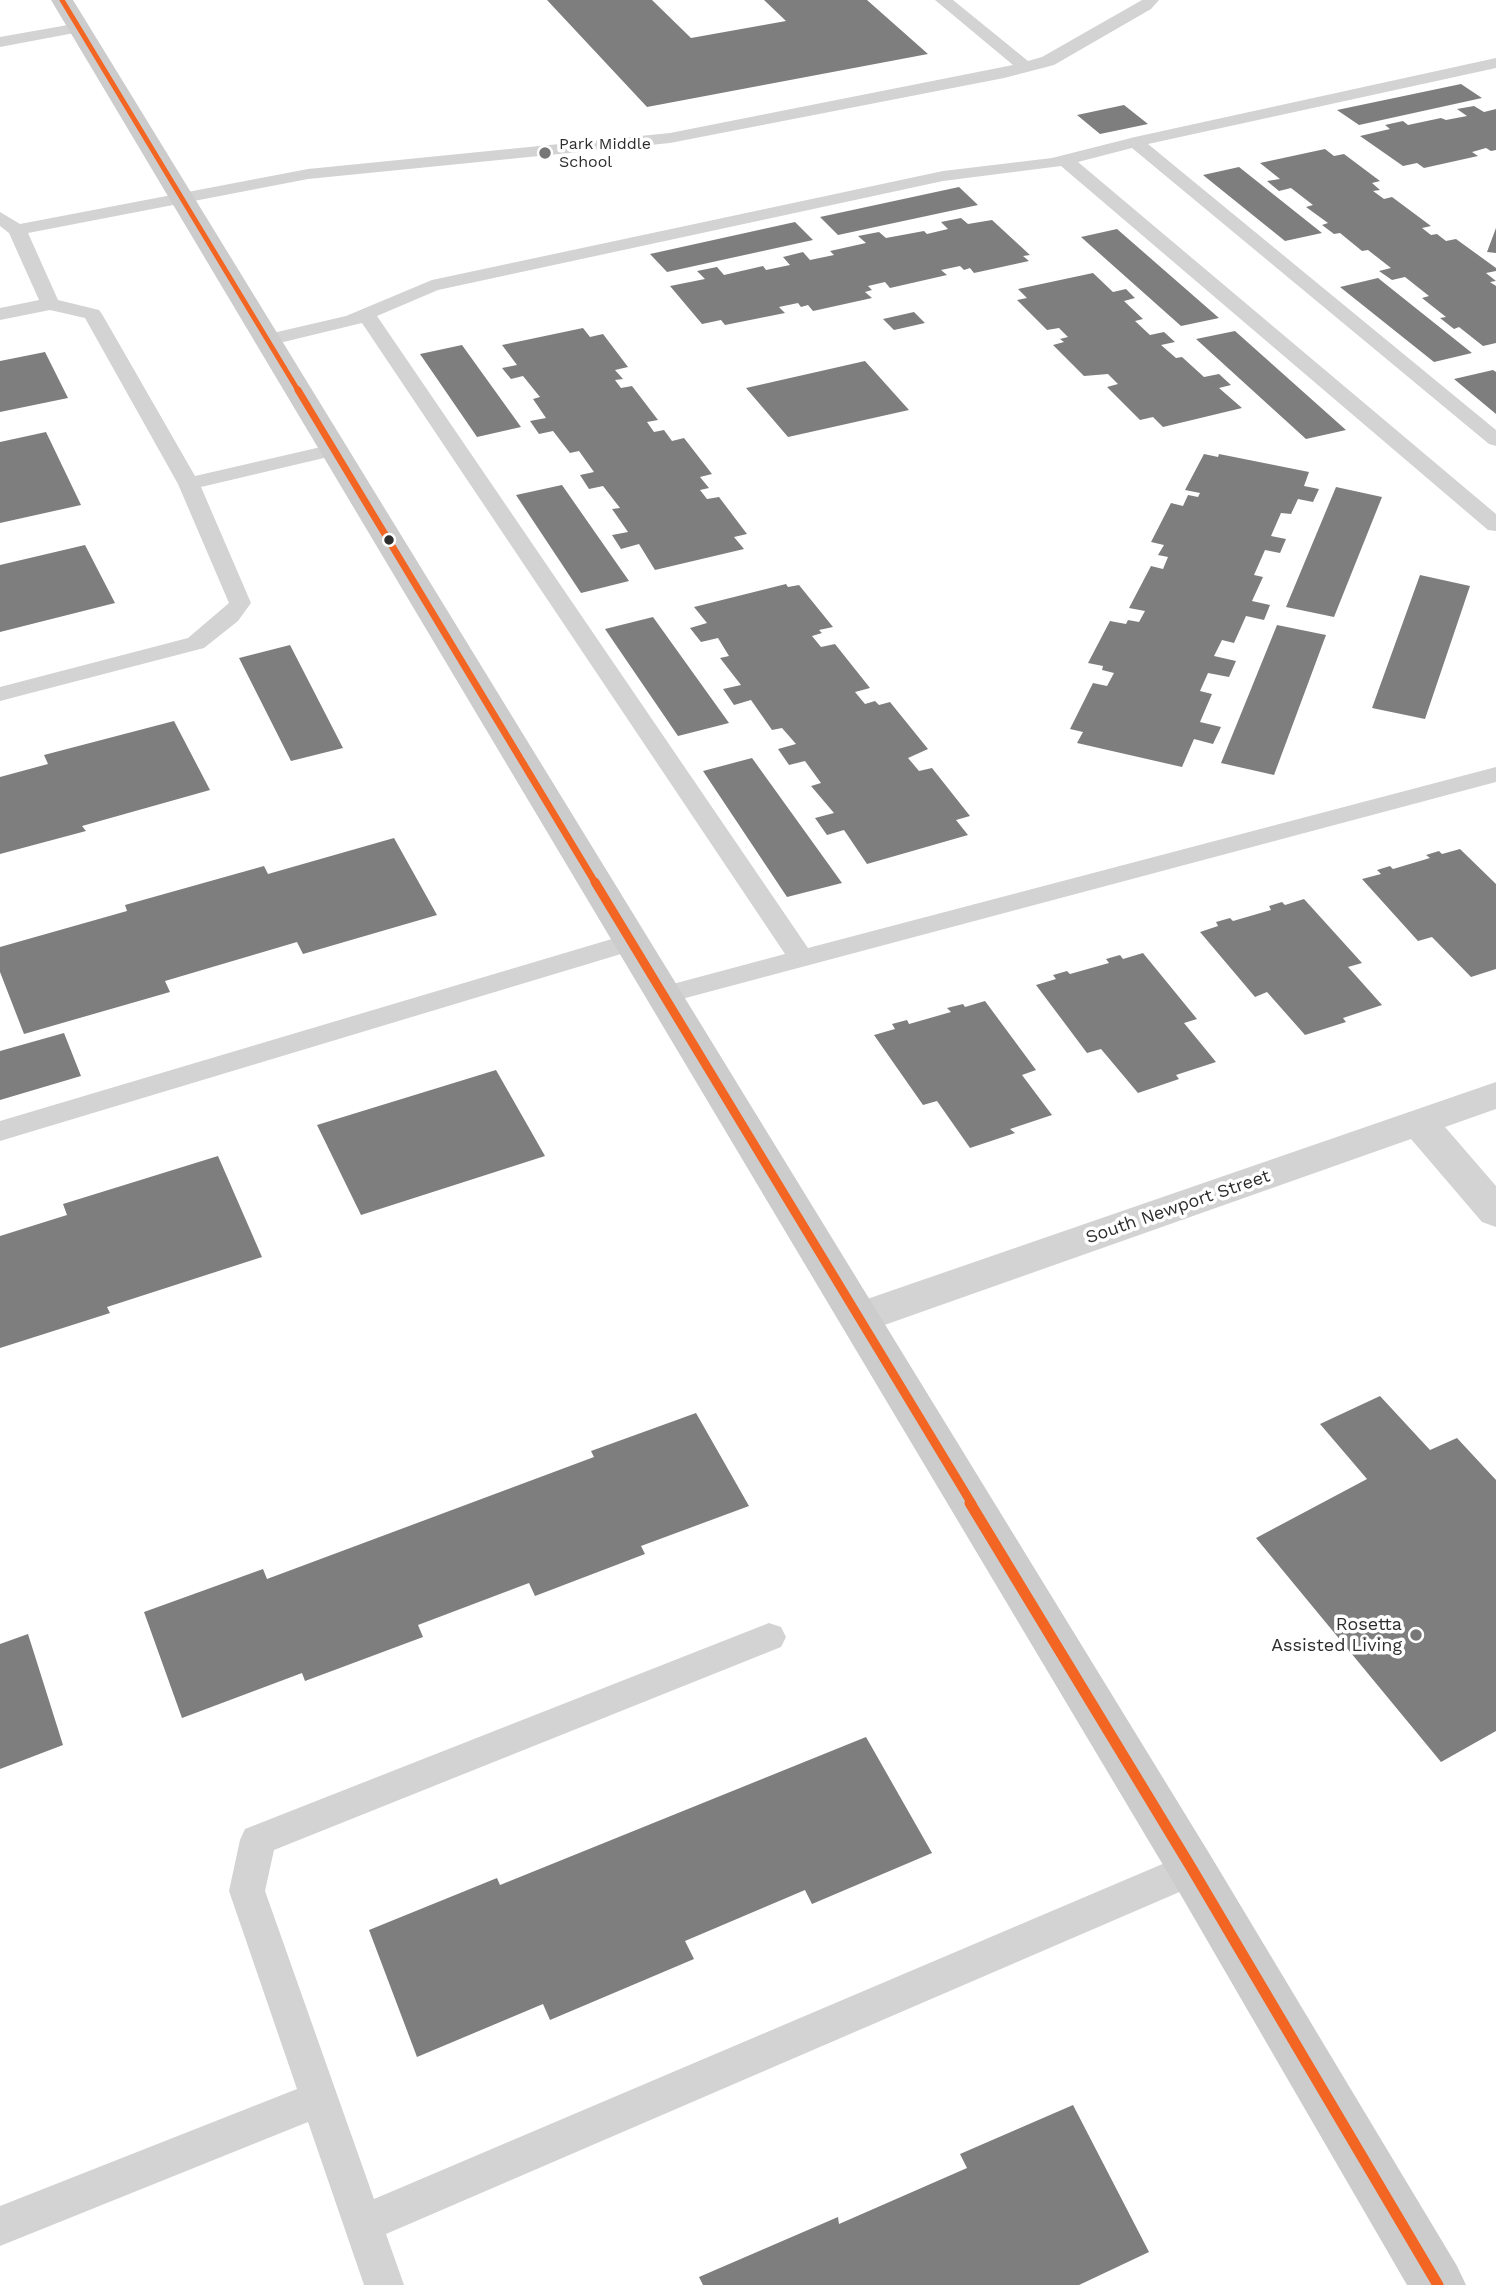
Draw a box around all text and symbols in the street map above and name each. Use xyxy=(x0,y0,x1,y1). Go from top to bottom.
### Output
place label: Park Middle School xyxy=(559,134,651,172)
marker: Park Middle School xyxy=(537,145,553,161)
unlabelled marker xyxy=(382,533,396,547)
street label: South Newport Street xyxy=(1083,1165,1273,1249)
place label: Rosetta Assisted Living xyxy=(1271,1614,1402,1656)
marker: Rosetta Assisted Living xyxy=(1408,1627,1424,1643)

